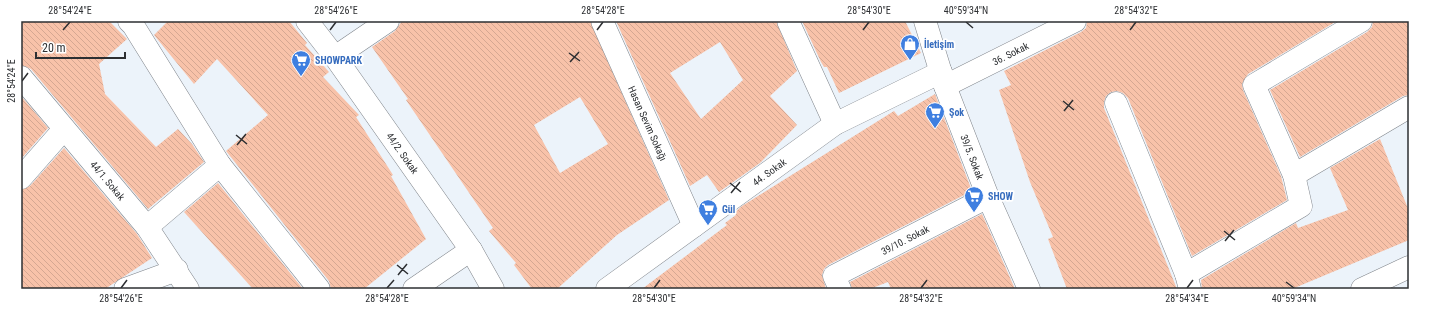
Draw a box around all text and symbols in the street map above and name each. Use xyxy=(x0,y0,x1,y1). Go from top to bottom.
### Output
text: 28°54'24"E xyxy=(48,5,92,16)
text: 28°54'26"E xyxy=(314,5,358,16)
text: 28°54'28"E xyxy=(581,5,625,16)
text: 28°54'30"E xyxy=(847,5,891,16)
text: 40°59'34"N xyxy=(944,5,988,16)
text: 28°54'32"E xyxy=(1114,5,1158,16)
shop icon: İletişim xyxy=(899,33,921,61)
scale bar xyxy=(36,34,125,60)
place label: İletişim xyxy=(924,37,954,50)
street label: 36. Sokak xyxy=(991,40,1031,67)
text: 20 m xyxy=(42,41,66,55)
supermarket icon: SHOWPARK xyxy=(290,49,312,77)
place label: SHOWPARK xyxy=(315,55,362,66)
text: 28°54'24"E xyxy=(6,59,17,103)
street label: Hasan Sevim Sokağı xyxy=(626,84,669,162)
supermarket icon: Şok xyxy=(924,101,946,129)
place label: Şok xyxy=(949,107,964,118)
street label: 44/2. Sokak xyxy=(384,131,421,176)
street label: 39/5. Sokak xyxy=(958,133,986,182)
street label: 44. Sokak xyxy=(750,156,789,188)
street label: 44/1. Sokak xyxy=(88,159,127,203)
supermarket icon: SHOW xyxy=(963,185,985,213)
place label: SHOW xyxy=(988,191,1014,202)
supermarket icon: Gül xyxy=(697,198,719,226)
place label: Gül xyxy=(722,204,735,215)
street label: 39/10. Sokak xyxy=(879,223,931,257)
text: 28°54'26"E xyxy=(99,293,143,304)
text: 28°54'28"E xyxy=(365,293,409,304)
text: 28°54'30"E xyxy=(632,293,676,304)
text: 28°54'32"E xyxy=(899,293,943,304)
text: 28°54'34"E xyxy=(1165,293,1209,304)
text: 40°59'34"N xyxy=(1272,293,1316,304)

